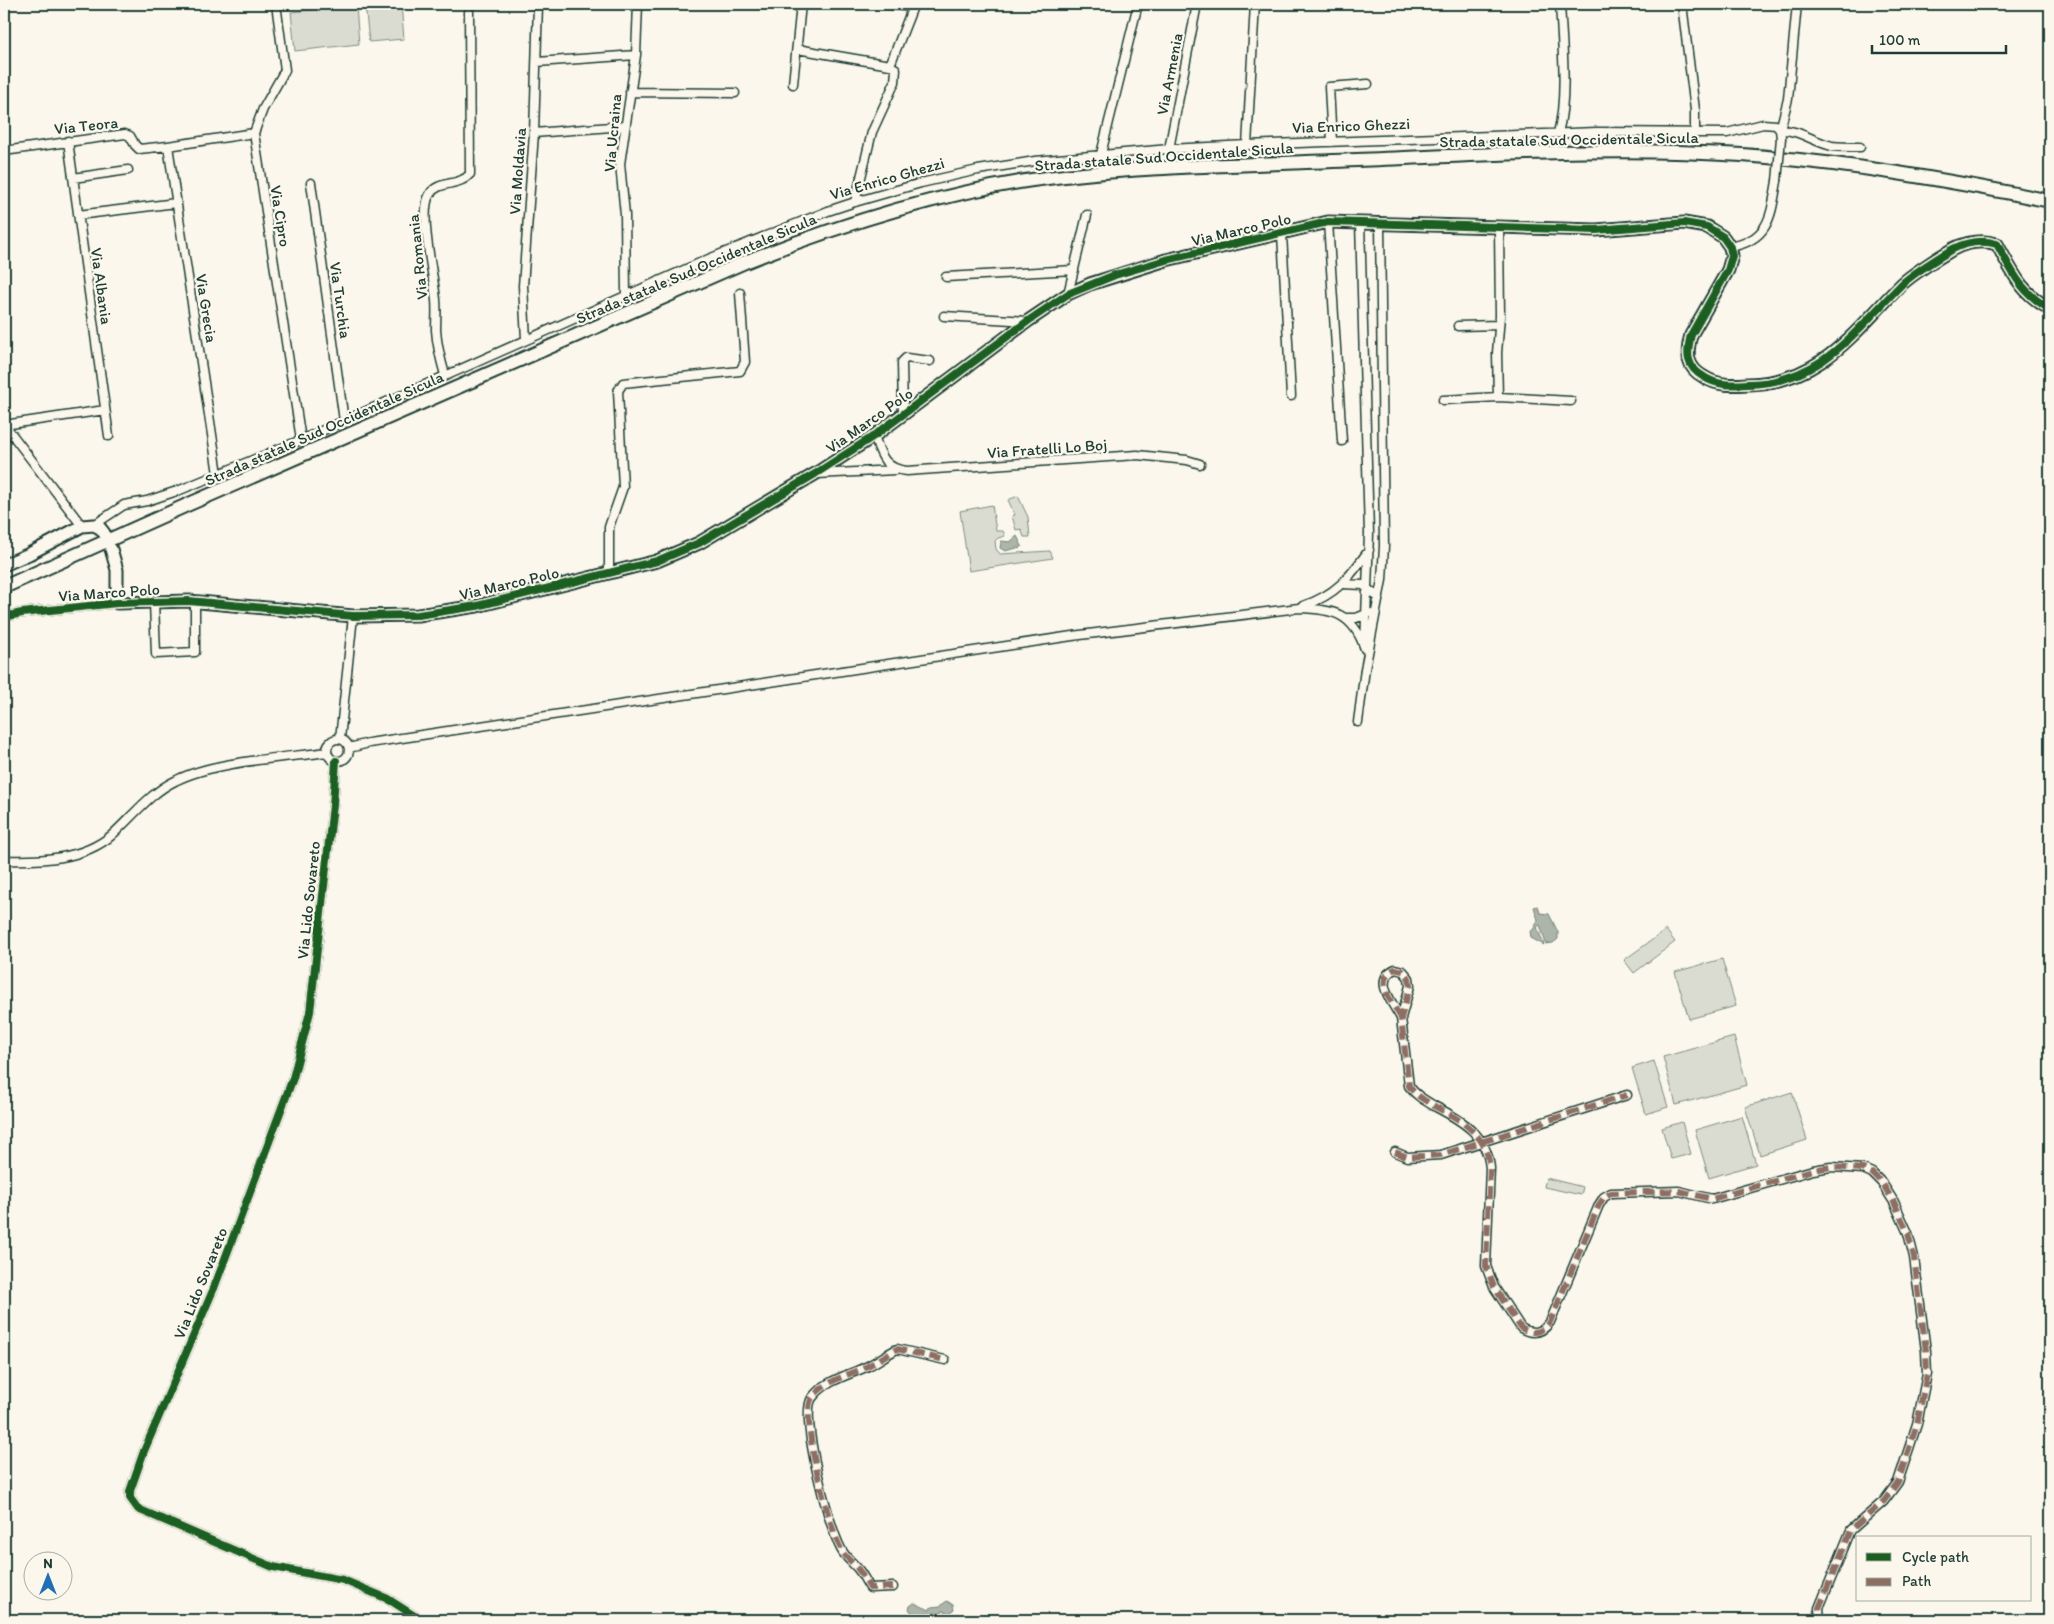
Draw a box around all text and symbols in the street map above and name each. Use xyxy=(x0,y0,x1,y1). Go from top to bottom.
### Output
scale bar xyxy=(1872,22,2005,54)
street label: Via Armenia xyxy=(1152,31,1187,117)
text: 100 m xyxy=(1879,31,1921,49)
street label: Via Ucraina xyxy=(600,93,625,173)
street label: Via Teora xyxy=(53,113,119,138)
street label: Via Enrico Ghezzi xyxy=(1292,114,1410,137)
street label: Via Moldavia xyxy=(505,126,530,215)
street label: Strada statale Sud Occidentale Sicula xyxy=(1439,128,1700,151)
street label: Strada statale Sud Occidentale Sicula xyxy=(1034,138,1295,175)
street label: Via Enrico Ghezzi xyxy=(828,153,947,204)
street label: Via Cipro xyxy=(266,184,295,248)
street label: Strada statale Sud Occidentale Sicula xyxy=(573,209,820,328)
street label: Via Marco Polo xyxy=(1189,209,1293,250)
street label: Via Romania xyxy=(403,213,431,301)
street label: Via Albania xyxy=(87,246,116,326)
street label: Via Turchia xyxy=(326,261,355,340)
street label: Via Grecia xyxy=(192,272,221,344)
street label: Strada statale Sud Occidentale Sicula xyxy=(202,367,447,490)
street label: Via Marco Polo xyxy=(822,383,916,457)
street label: Via Fratelli Lo Boj xyxy=(986,435,1108,462)
street label: Via Marco Polo xyxy=(457,563,561,604)
street label: Via Marco Polo xyxy=(58,579,160,606)
street label: Via Lido Sovareto xyxy=(293,840,324,960)
street label: Via Lido Sovareto xyxy=(169,1225,232,1342)
legend xyxy=(1856,1536,2032,1602)
text: Cycle path xyxy=(1902,1548,1969,1566)
north arrow xyxy=(22,1552,72,1602)
text: N xyxy=(43,1555,53,1572)
text: Path xyxy=(1902,1572,1931,1590)

